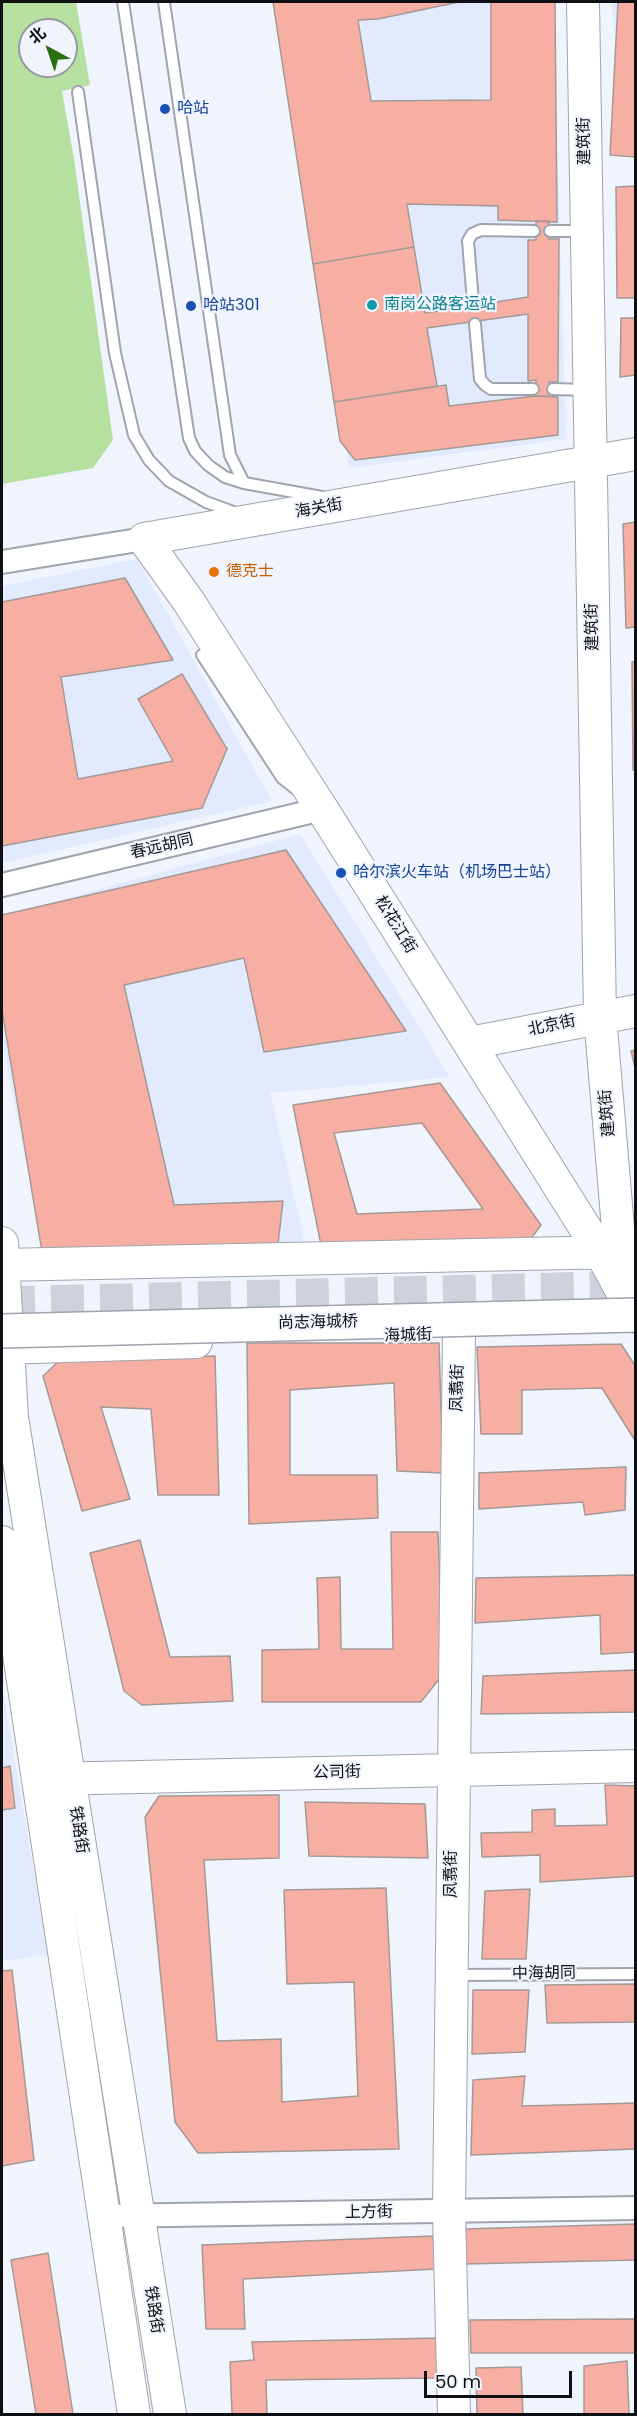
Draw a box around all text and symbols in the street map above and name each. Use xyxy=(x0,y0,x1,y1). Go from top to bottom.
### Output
north arrow xyxy=(18,18,78,78)
text: 北 xyxy=(24,21,51,49)
place label: 哈站 xyxy=(177,99,209,119)
marker: 哈站 xyxy=(158,102,172,116)
street label: 建筑街 xyxy=(575,117,595,165)
place label: 南岗公路客运站 xyxy=(384,295,496,315)
place label: 哈站301 xyxy=(203,296,260,316)
marker: 南岗公路客运站 xyxy=(365,298,379,312)
marker: 哈站301 xyxy=(184,299,198,313)
street label: 海关街 xyxy=(294,495,344,523)
place label: 德克士 xyxy=(226,562,274,582)
marker: 德克士 xyxy=(207,565,221,579)
street label: 建筑街 xyxy=(583,603,603,651)
street label: 春远胡同 xyxy=(129,830,195,864)
place label: 哈尔滨火车站（机场巴士站） xyxy=(353,863,561,883)
marker: 哈尔滨火车站（机场巴士站） xyxy=(334,866,348,880)
street label: 松花江街 xyxy=(370,893,420,957)
street label: 北京街 xyxy=(527,1012,577,1040)
street label: 建筑街 xyxy=(596,1088,620,1138)
street label: 尚志海城桥 xyxy=(278,1313,358,1333)
street label: 海城街 xyxy=(384,1326,432,1346)
street label: 凤翥街 xyxy=(448,1364,468,1412)
street label: 公司街 xyxy=(313,1763,361,1783)
street label: 铁路街 xyxy=(65,1805,91,1855)
street label: 凤翥街 xyxy=(442,1850,462,1898)
street label: 中海胡同 xyxy=(512,1964,576,1984)
street label: 上方街 xyxy=(345,2203,393,2223)
street label: 铁路街 xyxy=(140,2285,166,2335)
scale bar xyxy=(427,2359,576,2397)
text: 50 m xyxy=(435,2369,481,2394)

